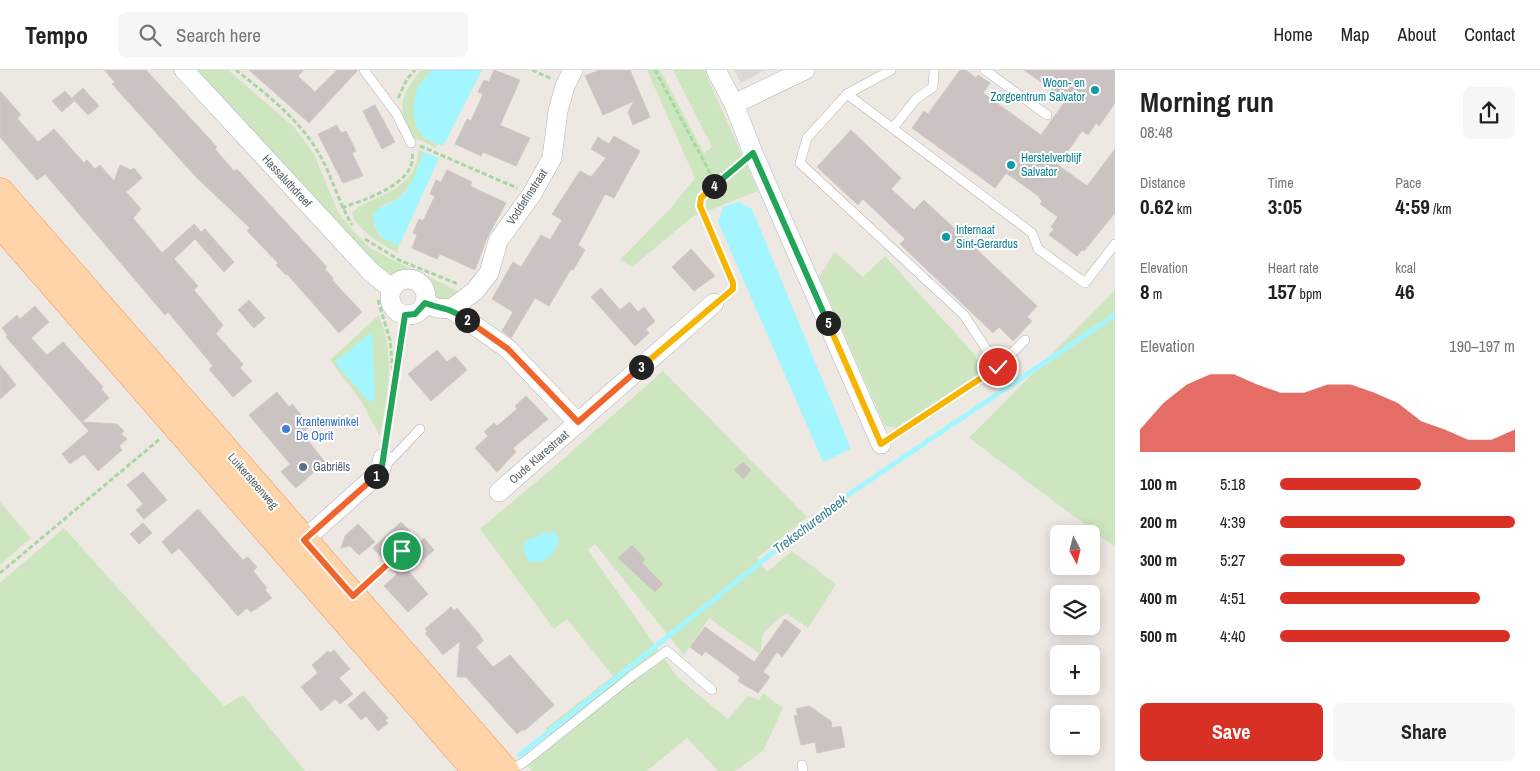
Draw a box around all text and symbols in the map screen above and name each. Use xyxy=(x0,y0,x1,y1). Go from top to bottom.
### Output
search box xyxy=(118,12,468,57)
text: Tempo xyxy=(25,19,88,51)
icon: search xyxy=(136,21,164,49)
text: Search here xyxy=(176,22,261,48)
text: Home xyxy=(1273,22,1313,47)
text: Map xyxy=(1341,22,1370,47)
text: About xyxy=(1398,22,1436,47)
text: Contact xyxy=(1464,22,1515,47)
place label: Woon- en Zorgcentrum Salvator xyxy=(990,75,1086,105)
text: Morning run xyxy=(1140,83,1274,121)
marker: Woon- en Zorgcentrum Salvator xyxy=(1089,84,1101,96)
button: share xyxy=(1463,87,1515,139)
text: 08:48 xyxy=(1140,121,1173,143)
place label: Herstelverblijf Salvator xyxy=(1021,150,1081,180)
street label: Hassaluthdreef xyxy=(259,151,316,211)
marker: Herstelverblijf Salvator xyxy=(1005,159,1017,171)
street label: Voddefinstraat xyxy=(503,166,551,228)
pin: 4 xyxy=(702,174,726,198)
text: Distance xyxy=(1140,174,1185,192)
text: Time xyxy=(1268,174,1294,192)
text: Pace xyxy=(1395,174,1422,192)
text: 4 xyxy=(711,177,718,195)
text: 0.62 xyxy=(1140,192,1174,221)
text: 3:05 xyxy=(1268,192,1302,221)
text: 4:59 xyxy=(1395,192,1430,221)
text: km xyxy=(1174,200,1192,218)
text: /km xyxy=(1430,200,1451,218)
place label: Internaat Sint-Gerardus xyxy=(956,222,1018,252)
marker: Internaat Sint-Gerardus xyxy=(940,231,952,243)
text: Elevation xyxy=(1140,259,1188,277)
text: Heart rate xyxy=(1268,259,1319,277)
text: kcal xyxy=(1395,259,1416,277)
text: 8 xyxy=(1140,277,1150,306)
text: 157 xyxy=(1268,277,1296,306)
text: 46 xyxy=(1395,277,1414,306)
text: m xyxy=(1150,285,1162,303)
text: bpm xyxy=(1296,285,1322,303)
pin: 2 xyxy=(454,308,480,332)
pin: 5 xyxy=(816,310,840,336)
text: 2 xyxy=(464,311,471,329)
text: 5 xyxy=(825,314,832,332)
text: Elevation xyxy=(1140,335,1195,357)
text: 190–197 m xyxy=(1449,335,1515,357)
pin xyxy=(977,346,1019,388)
icon: check xyxy=(984,353,1012,381)
pin: 3 xyxy=(628,354,654,380)
text: 3 xyxy=(638,358,645,376)
place label: Krantenwinkel De Oprit xyxy=(296,414,358,444)
marker: Krantenwinkel De Oprit xyxy=(280,423,292,435)
street label: Oude Klarestraat xyxy=(506,426,573,487)
street label: Luikersteenweg xyxy=(224,450,282,513)
place label: Gabriëls xyxy=(313,459,350,475)
marker: Gabriëls xyxy=(297,461,309,473)
pin: 1 xyxy=(364,464,388,488)
text: 1 xyxy=(373,467,380,485)
text: 100 m xyxy=(1140,473,1177,495)
text: 5:18 xyxy=(1220,473,1246,495)
water label: Trekschurenbeek xyxy=(769,490,852,558)
text: 200 m xyxy=(1140,511,1177,533)
text: 4:39 xyxy=(1220,511,1246,533)
north arrow xyxy=(1050,525,1100,575)
map controls xyxy=(1050,525,1100,755)
pin xyxy=(381,530,423,572)
icon: arrive xyxy=(388,537,416,565)
text: 300 m xyxy=(1140,549,1177,571)
text: 5:27 xyxy=(1220,549,1246,571)
button: layers xyxy=(1050,585,1100,635)
text: 400 m xyxy=(1140,587,1177,609)
text: 4:51 xyxy=(1220,587,1246,609)
text: 500 m xyxy=(1140,625,1177,647)
text: 4:40 xyxy=(1220,625,1246,647)
button: + xyxy=(1050,645,1100,695)
button: Save xyxy=(1140,703,1323,761)
button: Share xyxy=(1333,703,1515,761)
button: − xyxy=(1050,705,1100,755)

